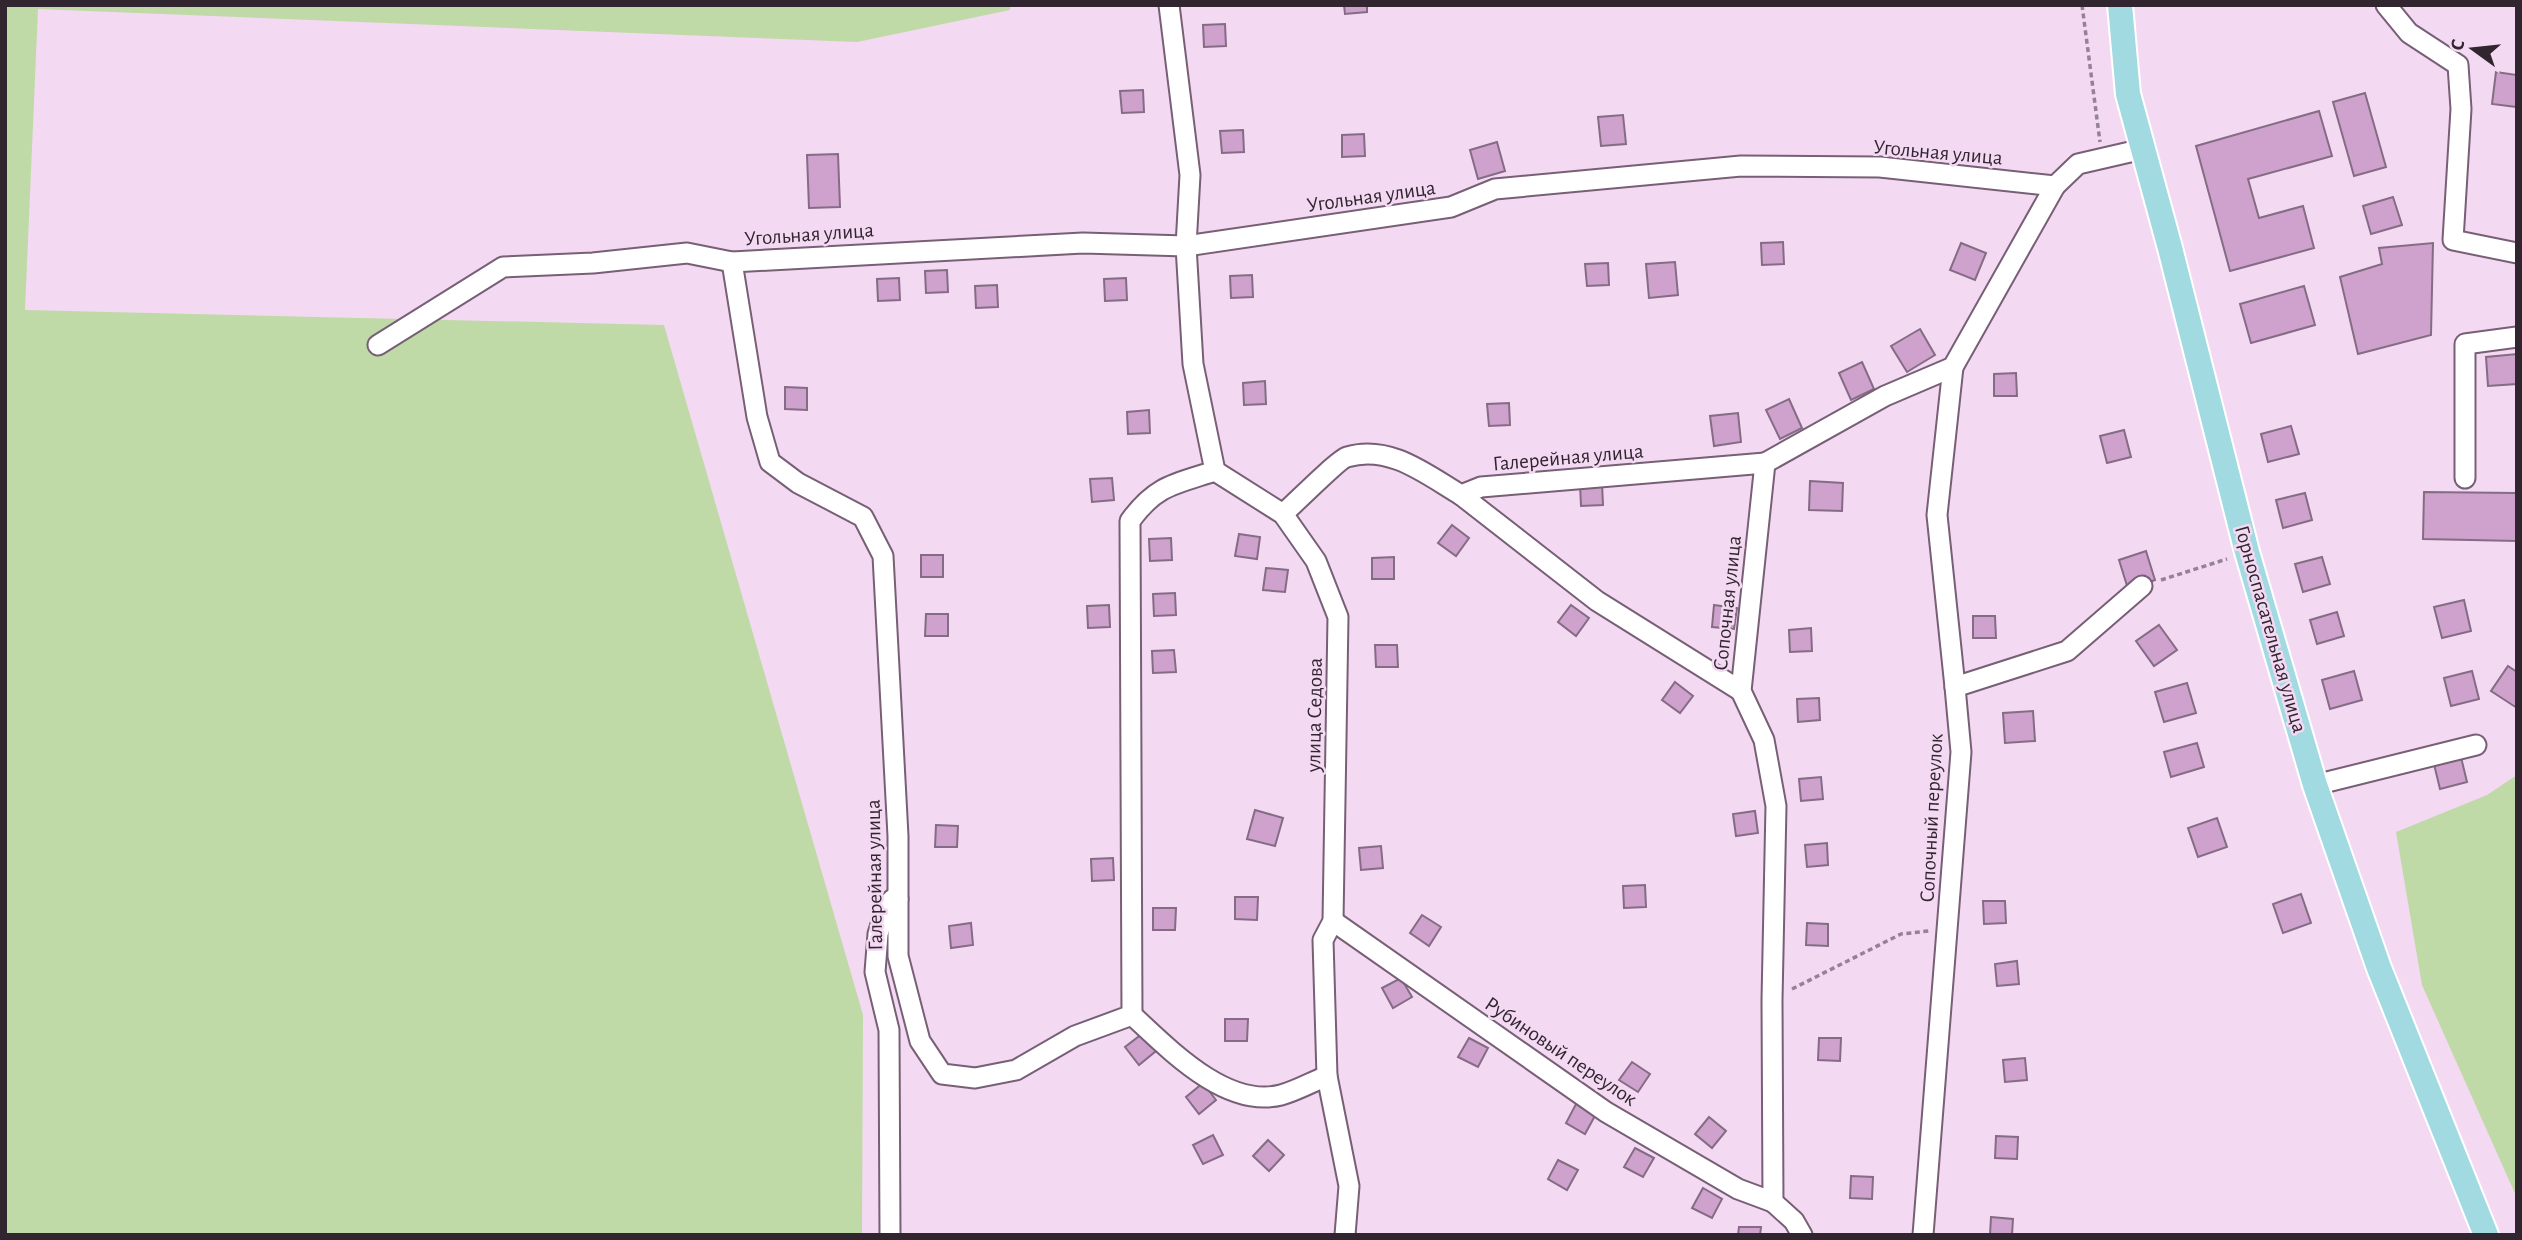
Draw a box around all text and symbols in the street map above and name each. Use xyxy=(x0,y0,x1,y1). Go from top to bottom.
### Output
north arrow xyxy=(2438,14,2508,84)
text: С xyxy=(2447,37,2469,53)
street label: Угольная улица xyxy=(1872,136,2004,169)
street label: Угольная улица xyxy=(1305,177,1437,216)
street label: Угольная улица xyxy=(744,219,875,250)
street label: Галерейная улица xyxy=(1492,440,1645,475)
street label: Горноспасательная улица xyxy=(2231,523,2310,736)
street label: Сопочная улица xyxy=(1710,534,1745,672)
street label: улица Седова xyxy=(1303,657,1326,773)
street label: Сопочный переулок xyxy=(1917,733,1946,903)
street label: Галерейная улица xyxy=(863,799,886,951)
street label: Рубиновый переулок xyxy=(1481,993,1641,1110)

